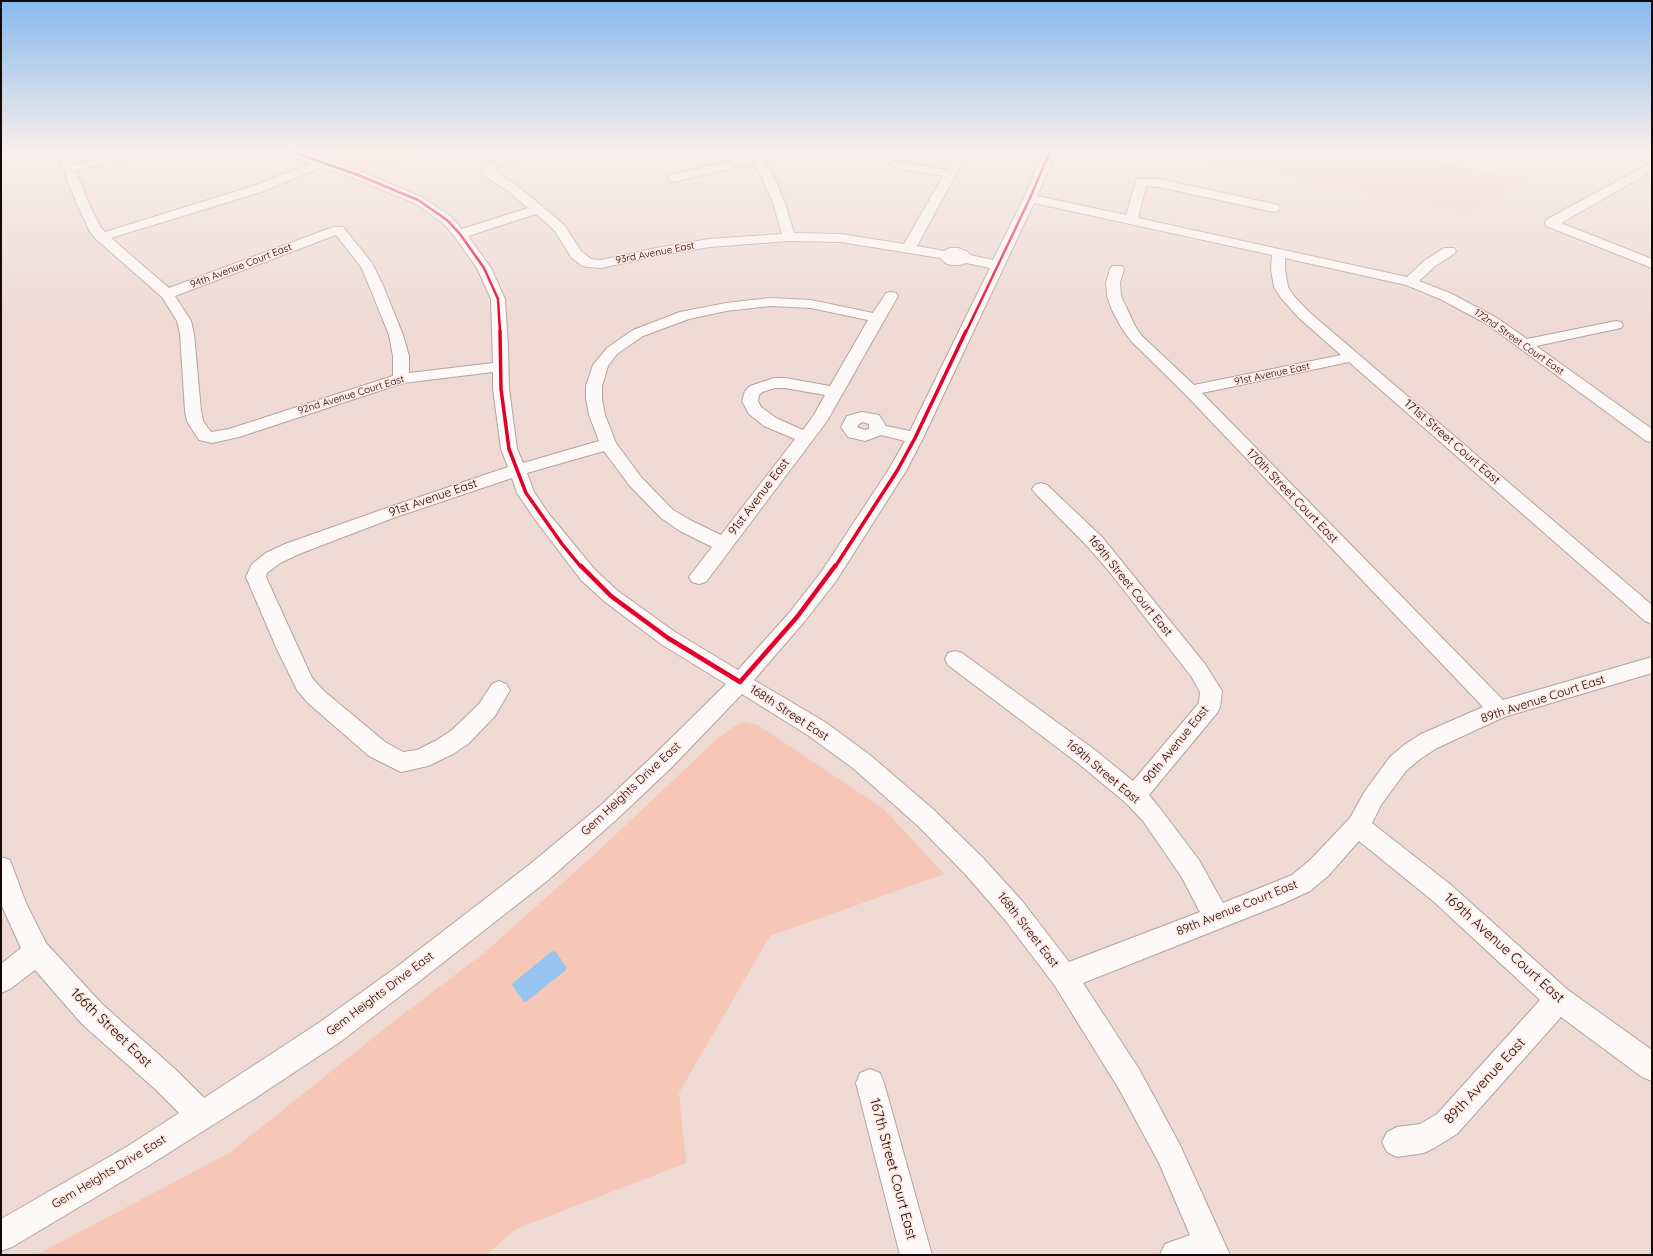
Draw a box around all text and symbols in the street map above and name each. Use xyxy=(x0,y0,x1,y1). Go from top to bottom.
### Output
street label: 93rd Avenue East xyxy=(615,239,695,267)
street label: 94th Avenue Court East xyxy=(189,241,293,291)
street label: 172nd Street Court East xyxy=(1472,306,1566,378)
street label: 91st Avenue East xyxy=(1233,360,1311,388)
street label: 92nd Avenue Court East xyxy=(296,373,406,417)
street label: 171st Street Court East xyxy=(1401,396,1503,488)
street label: 170th Street Court East xyxy=(1243,446,1341,546)
street label: 91st Avenue East xyxy=(725,456,793,538)
street label: 91st Avenue East xyxy=(387,476,479,520)
street label: 169th Street Court East xyxy=(1085,533,1175,639)
street label: 89th Avenue Court East xyxy=(1479,672,1607,726)
street label: 168th Street East xyxy=(747,682,831,744)
street label: 90th Avenue East xyxy=(1140,703,1212,787)
street label: 169th Street East xyxy=(1063,737,1143,807)
street label: Gem Heights Drive East xyxy=(578,739,684,839)
street label: 89th Avenue Court East xyxy=(1174,877,1300,939)
street label: 168th Street East xyxy=(994,890,1062,970)
street label: 169th Avenue Court East xyxy=(1440,890,1568,1006)
street label: Gem Heights Drive East xyxy=(323,949,437,1039)
street label: 166th Street East xyxy=(67,985,155,1071)
street label: 89th Avenue East xyxy=(1441,1035,1529,1127)
street label: 167th Street Court East xyxy=(866,1096,920,1242)
street label: Gem Heights Drive East xyxy=(49,1132,169,1212)

